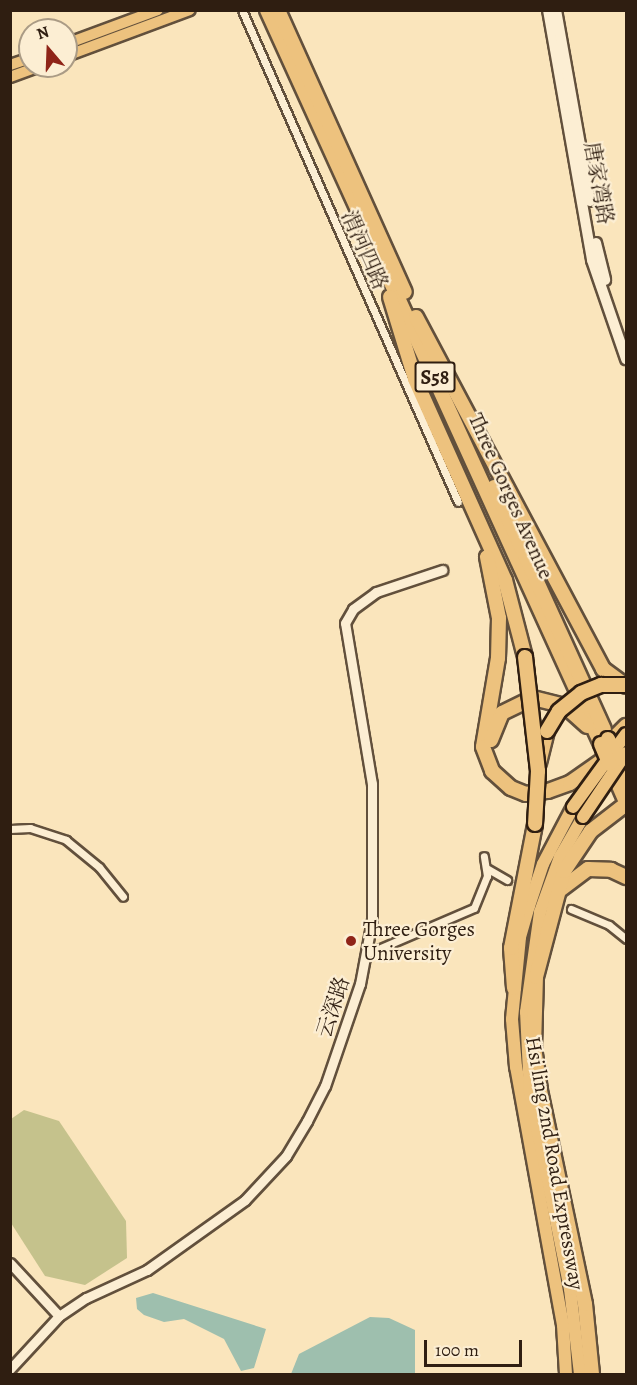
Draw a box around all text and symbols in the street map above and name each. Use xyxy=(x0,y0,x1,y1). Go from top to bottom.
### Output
north arrow xyxy=(18,18,78,78)
text: N xyxy=(34,21,52,45)
street label: 唐家湾路 xyxy=(579,139,619,227)
street label: 渭河四路 xyxy=(336,207,394,293)
road number: S58 xyxy=(414,360,456,394)
street label: Three Gorges Avenue xyxy=(463,409,559,583)
place label: Three Gorges University xyxy=(363,916,475,966)
marker: Three Gorges University xyxy=(344,934,358,948)
street label: 云深路 xyxy=(311,973,355,1041)
street label: Hsi ling 2nd Road Expressway xyxy=(520,1034,590,1292)
scale bar xyxy=(427,1328,524,1366)
text: 100 m xyxy=(435,1338,479,1362)

